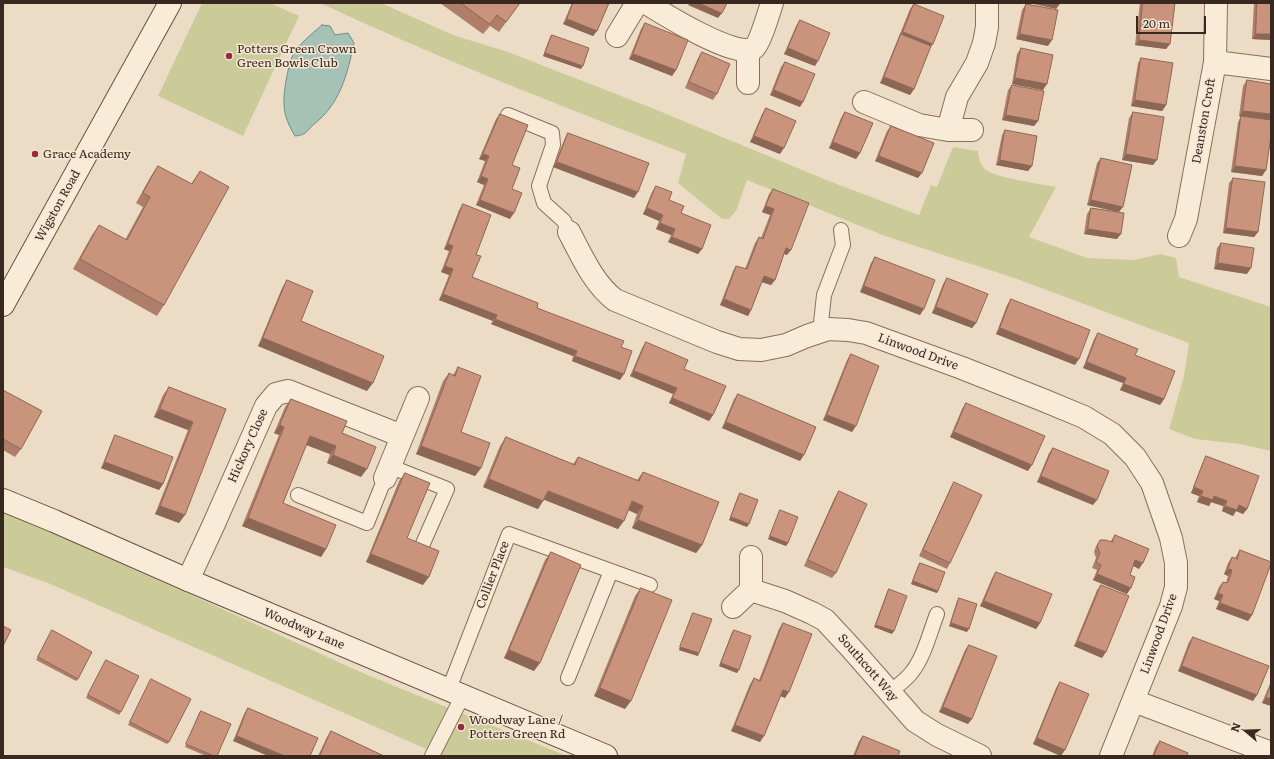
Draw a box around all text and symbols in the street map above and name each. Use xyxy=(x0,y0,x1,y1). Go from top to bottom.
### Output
scale bar xyxy=(1138,8,1208,34)
text: 20 m xyxy=(1143,14,1170,32)
place label: Potters Green Crown Green Bowls Club xyxy=(237,42,357,70)
marker: Potters Green Crown Green Bowls Club xyxy=(224,51,234,61)
street label: Deanston Croft xyxy=(1189,77,1219,165)
place label: Grace Academy xyxy=(43,147,131,161)
marker: Grace Academy xyxy=(30,149,40,159)
street label: Wigston Road xyxy=(32,168,84,244)
street label: Linwood Drive xyxy=(876,331,960,373)
street label: Hickory Close xyxy=(225,407,271,485)
street label: Collier Place xyxy=(474,539,512,611)
street label: Linwood Drive xyxy=(1138,592,1180,676)
street label: Woodway Lane xyxy=(261,605,347,653)
street label: Southcott Way xyxy=(835,631,901,705)
north arrow xyxy=(1226,711,1266,751)
place label: Woodway Lane / Potters Green Rd xyxy=(469,713,565,741)
text: N xyxy=(1226,720,1244,734)
marker: Woodway Lane / Potters Green Rd xyxy=(456,722,466,732)

